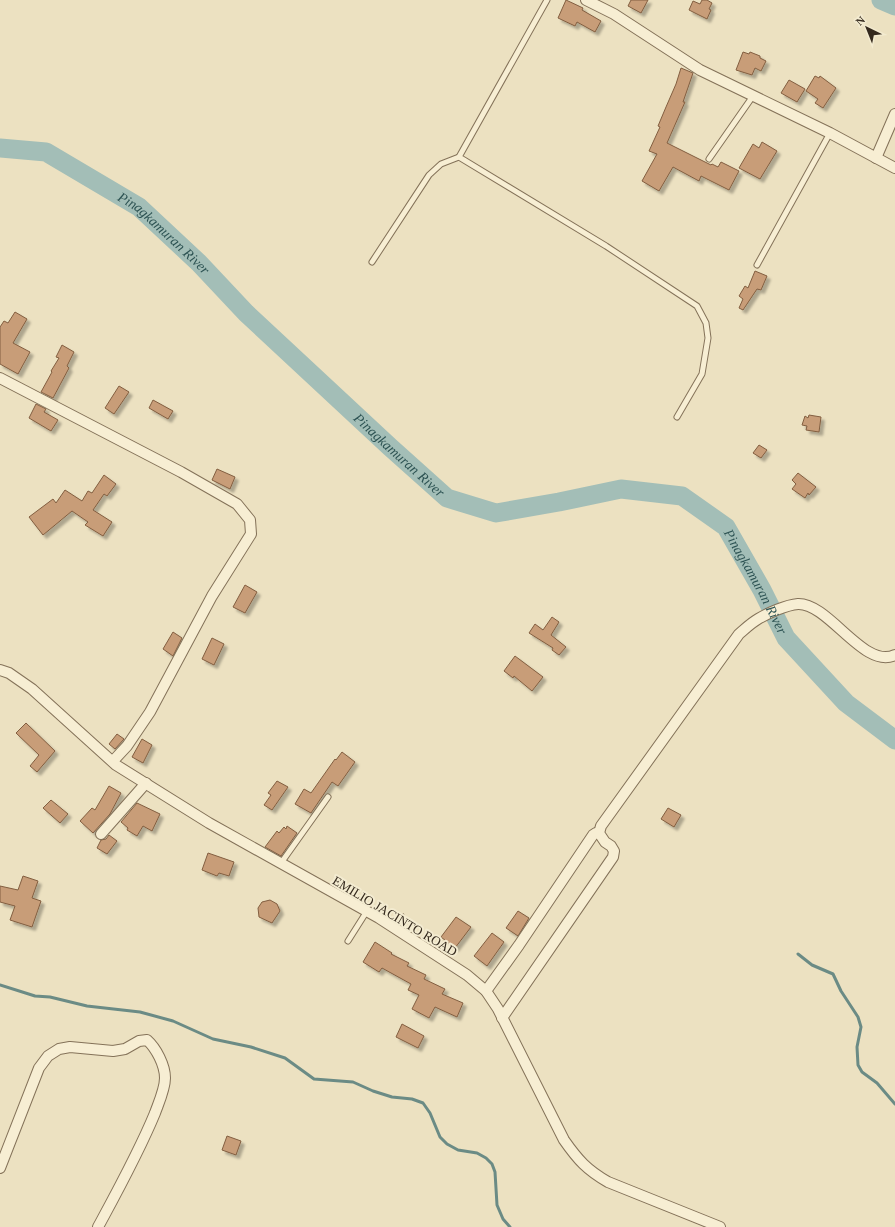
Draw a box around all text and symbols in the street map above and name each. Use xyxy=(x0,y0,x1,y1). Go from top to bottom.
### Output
north arrow xyxy=(847,8,887,48)
text: N xyxy=(853,14,867,28)
water label: Pinagkamuran River xyxy=(115,188,213,277)
water label: Pinagkamuran River xyxy=(350,409,448,500)
water label: Pinagkamuran River xyxy=(721,526,790,637)
street label: EMILIO JACINTO ROAD xyxy=(330,873,460,959)

